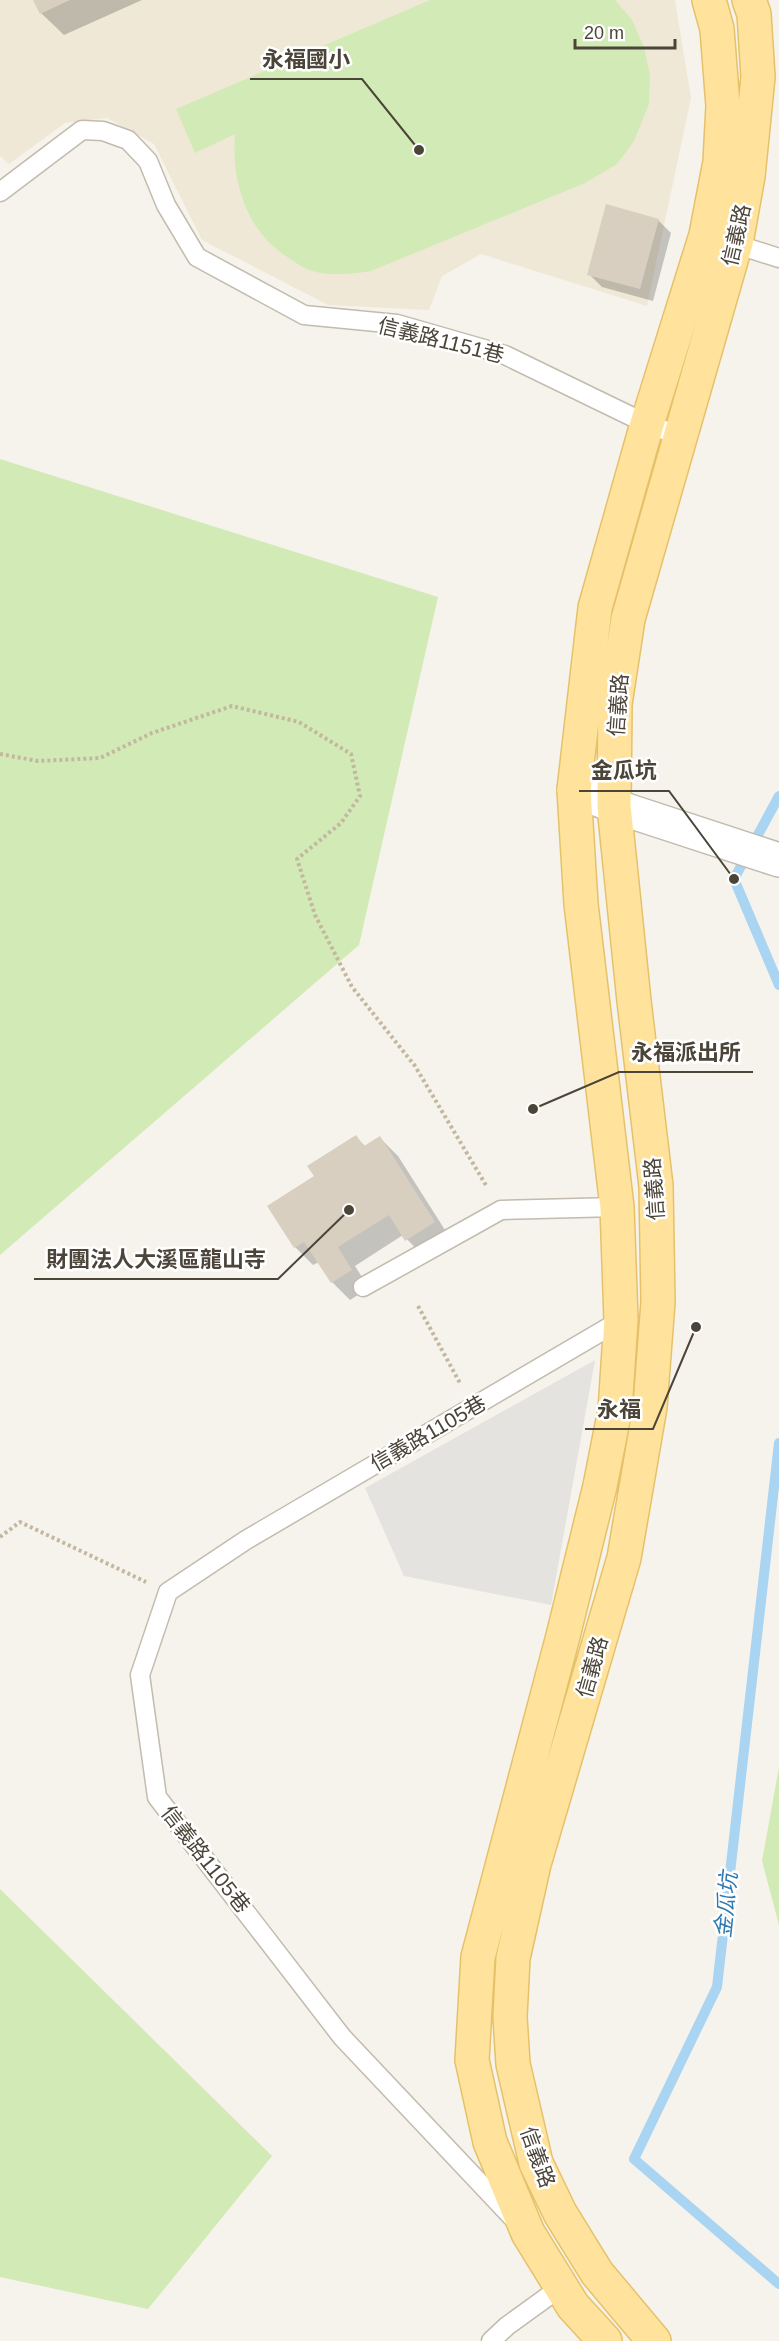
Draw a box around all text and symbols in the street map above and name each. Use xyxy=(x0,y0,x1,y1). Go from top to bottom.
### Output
scale bar xyxy=(575,12,676,50)
text: 20 m xyxy=(584,23,624,43)
callout: 永福國小 xyxy=(250,39,362,79)
text: 永福國小 xyxy=(262,47,350,72)
street label: 信義路 xyxy=(718,202,754,268)
street label: 信義路1151巷 xyxy=(376,313,506,367)
street label: 信義路 xyxy=(604,673,632,737)
callout: 金瓜坑 xyxy=(579,751,669,791)
text: 金瓜坑 xyxy=(591,758,657,783)
callout: 永福派出所 xyxy=(619,1032,753,1072)
text: 永福派出所 xyxy=(631,1040,741,1065)
street label: 信義路 xyxy=(640,1157,668,1221)
callout: 財團法人大溪區龍山寺 xyxy=(34,1239,278,1279)
text: 財團法人大溪區龍山寺 xyxy=(46,1247,266,1272)
callout: 永福 xyxy=(585,1389,653,1429)
street label: 信義路1105巷 xyxy=(366,1391,490,1475)
text: 永福 xyxy=(597,1397,641,1422)
street label: 信義路 xyxy=(572,1634,612,1700)
street label: 信義路1105巷 xyxy=(157,1801,255,1917)
water label: 金瓜坑 xyxy=(710,1868,742,1939)
street label: 信義路 xyxy=(516,2123,560,2191)

